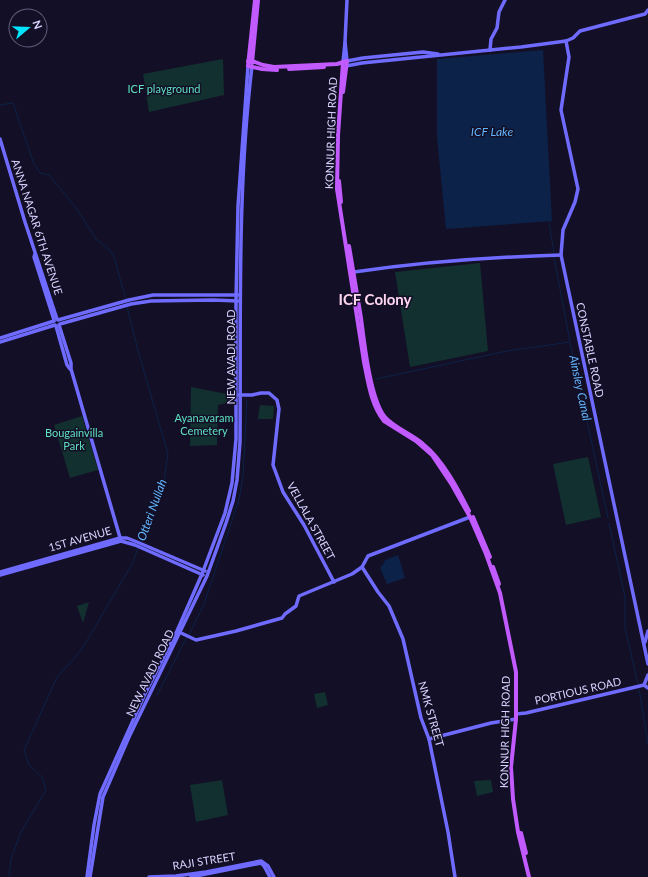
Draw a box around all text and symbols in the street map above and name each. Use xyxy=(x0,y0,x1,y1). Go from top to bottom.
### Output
north arrow xyxy=(8,8,48,48)
text: N xyxy=(30,18,45,31)
street label: KONNUR HIGH ROAD xyxy=(322,77,339,189)
park label: ICF playground xyxy=(127,82,201,95)
water label: ICF Lake xyxy=(471,124,513,139)
street label: ANNA NAGAR 6TH AVENUE xyxy=(9,157,66,296)
district label: ICF Colony xyxy=(338,290,412,308)
street label: CONSTABLE ROAD xyxy=(574,301,607,399)
street label: NEW AVADI ROAD xyxy=(224,309,237,405)
water label: Ainsley Canal xyxy=(566,353,595,422)
park label: Ayanavaram Cemetery xyxy=(175,411,233,437)
park label: Bougainvilla Park xyxy=(45,426,103,452)
water label: Otteri Nullah xyxy=(133,477,170,543)
street label: VELLALA STREET xyxy=(285,480,338,562)
street label: 1ST AVENUE xyxy=(47,523,113,554)
street label: NEW AVADI ROAD xyxy=(123,627,176,718)
street label: PORTIOUS ROAD xyxy=(533,674,622,707)
street label: KONNUR HIGH ROAD xyxy=(497,676,512,788)
street label: NMK STREET xyxy=(416,680,447,748)
street label: RAJI STREET xyxy=(172,849,237,872)

